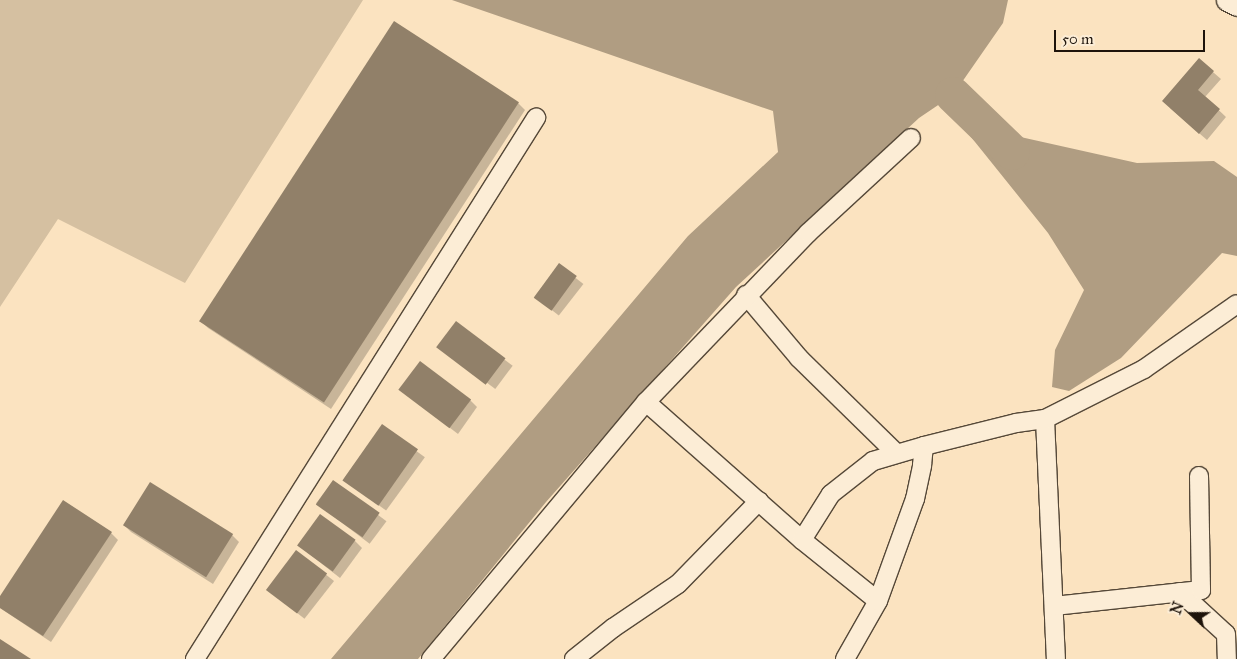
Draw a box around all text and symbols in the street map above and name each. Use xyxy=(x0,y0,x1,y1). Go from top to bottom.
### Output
scale bar xyxy=(1057,20,1208,52)
text: 50 m xyxy=(1062,30,1094,48)
north arrow xyxy=(1167,589,1217,639)
text: N xyxy=(1168,600,1188,617)

